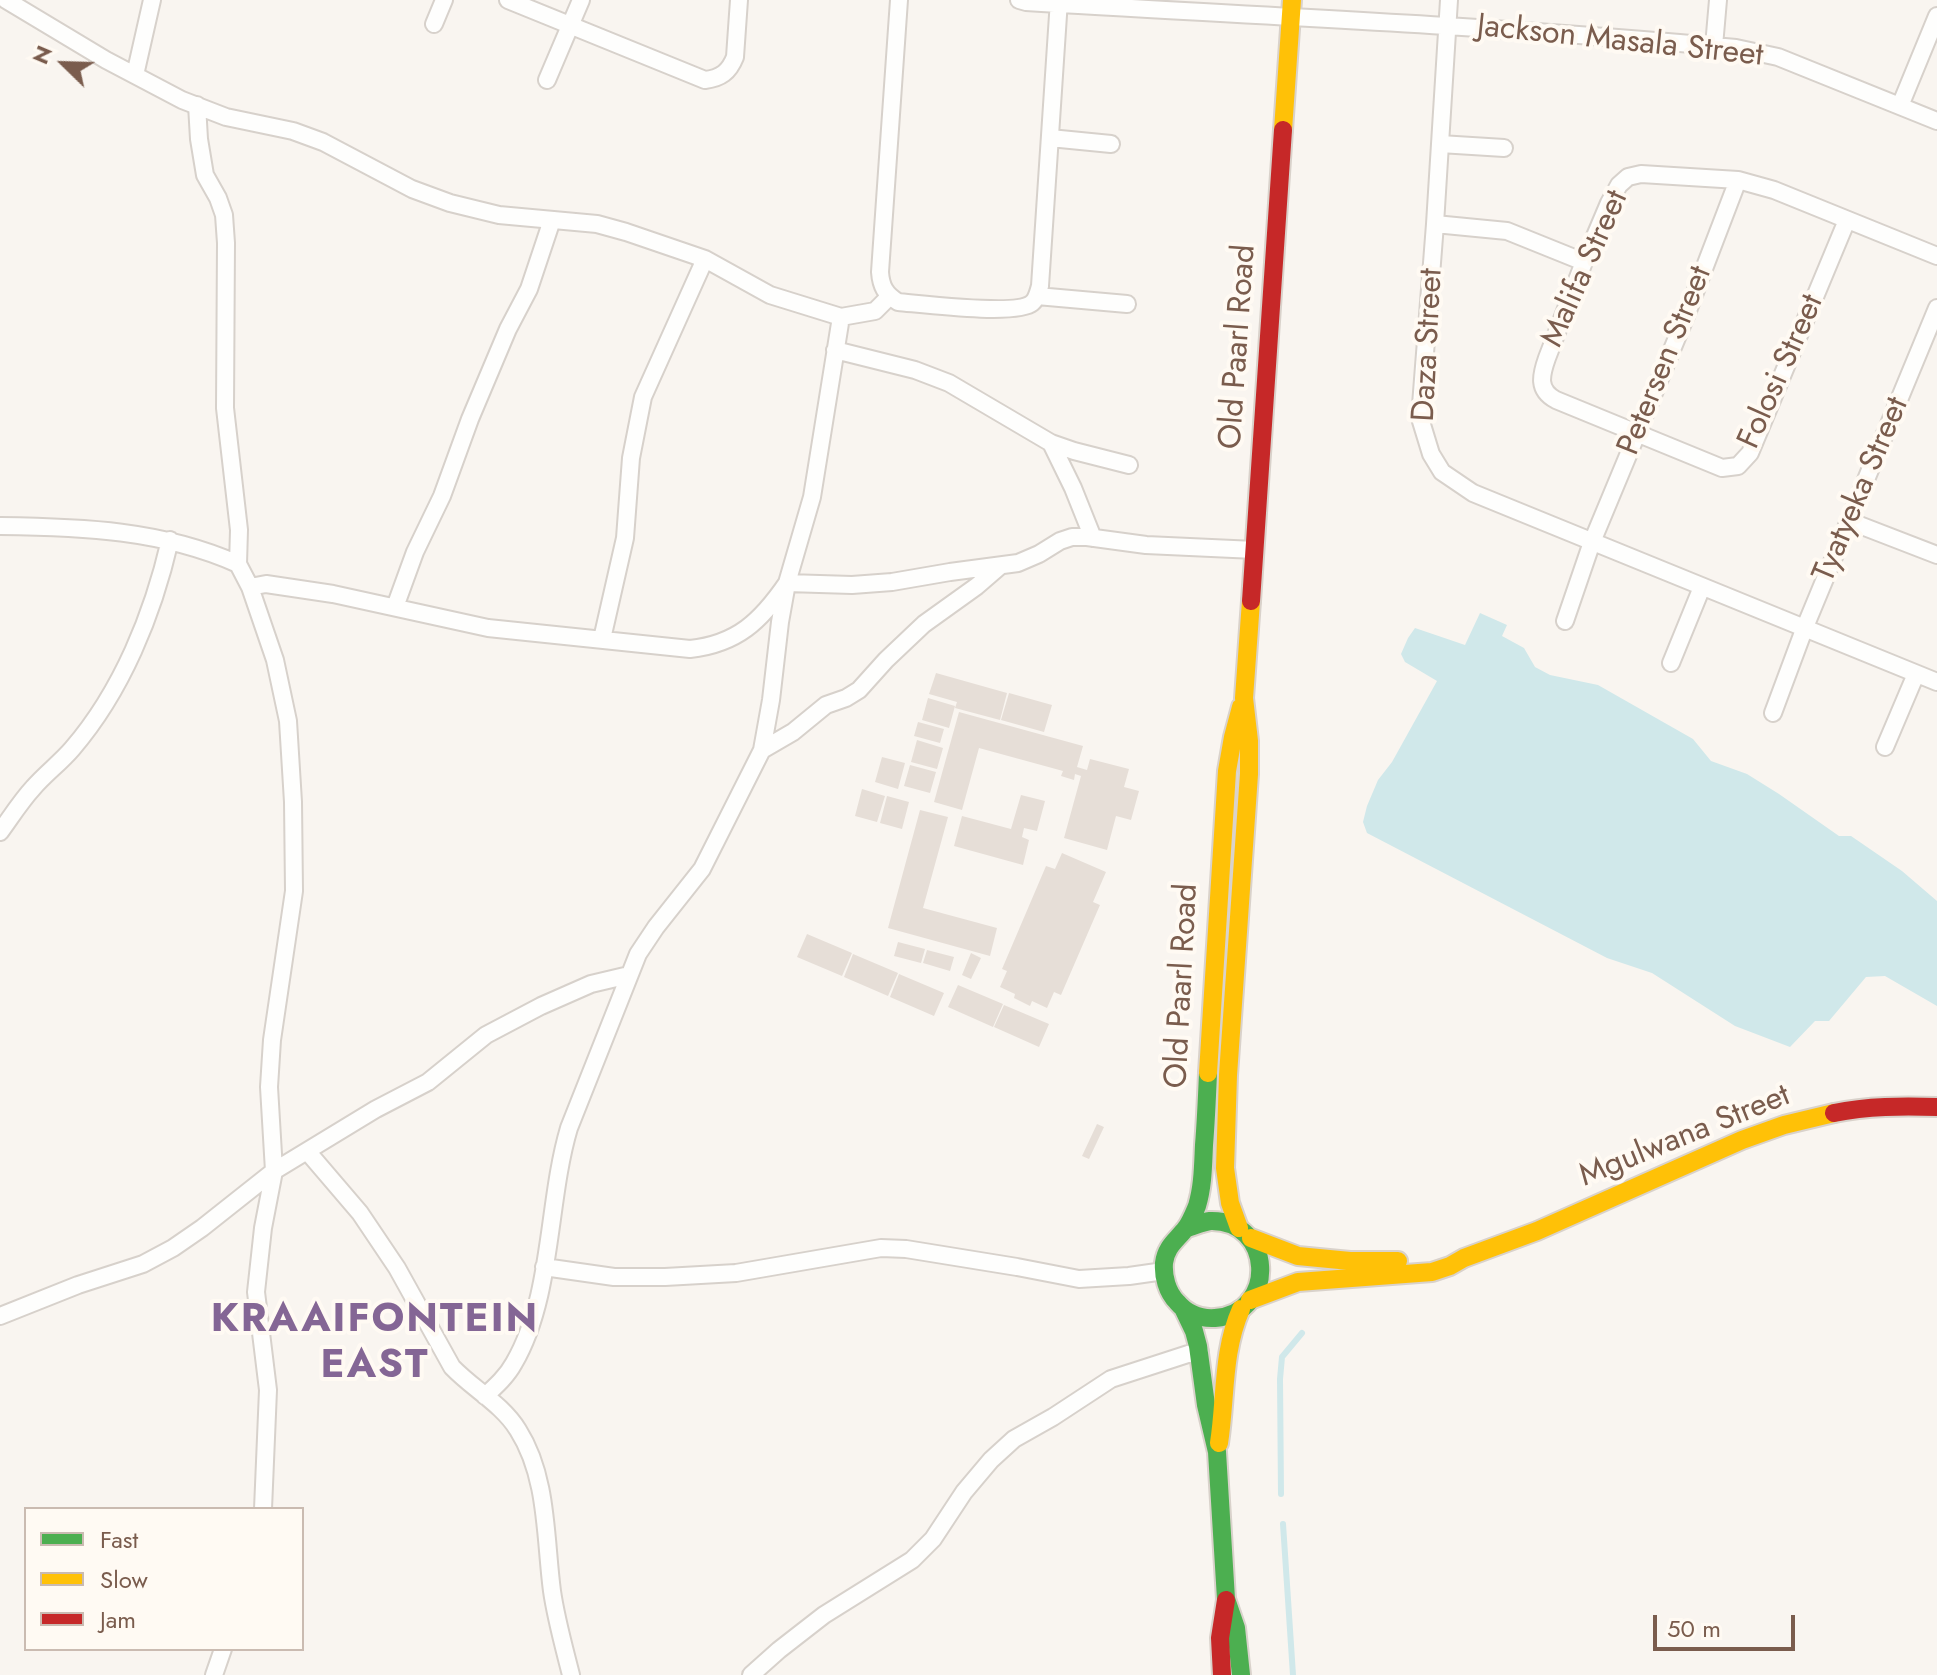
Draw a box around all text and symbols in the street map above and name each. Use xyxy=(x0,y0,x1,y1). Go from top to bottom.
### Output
street label: Jackson Masala Street xyxy=(1475,8,1765,76)
north arrow xyxy=(24,24,104,104)
text: N xyxy=(24,40,60,69)
street label: Malifa Street xyxy=(1534,185,1638,353)
street label: Old Paarl Road xyxy=(1213,244,1265,450)
street label: Petersen Street xyxy=(1611,261,1721,461)
street label: Daza Street xyxy=(1406,267,1452,423)
street label: Folosi Street xyxy=(1731,289,1833,455)
street label: Tyatyeka Street xyxy=(1806,392,1918,588)
street label: Old Paarl Road xyxy=(1158,883,1208,1089)
street label: Mgulwana Street xyxy=(1574,1077,1796,1197)
district label: KRAAIFONTEIN EAST xyxy=(211,1297,539,1391)
legend xyxy=(24,1507,304,1651)
text: Fast xyxy=(100,1522,138,1557)
text: Slow xyxy=(100,1562,148,1597)
scale bar xyxy=(1657,1599,1799,1649)
text: Jam xyxy=(100,1602,136,1637)
text: 50 m xyxy=(1667,1611,1721,1646)

